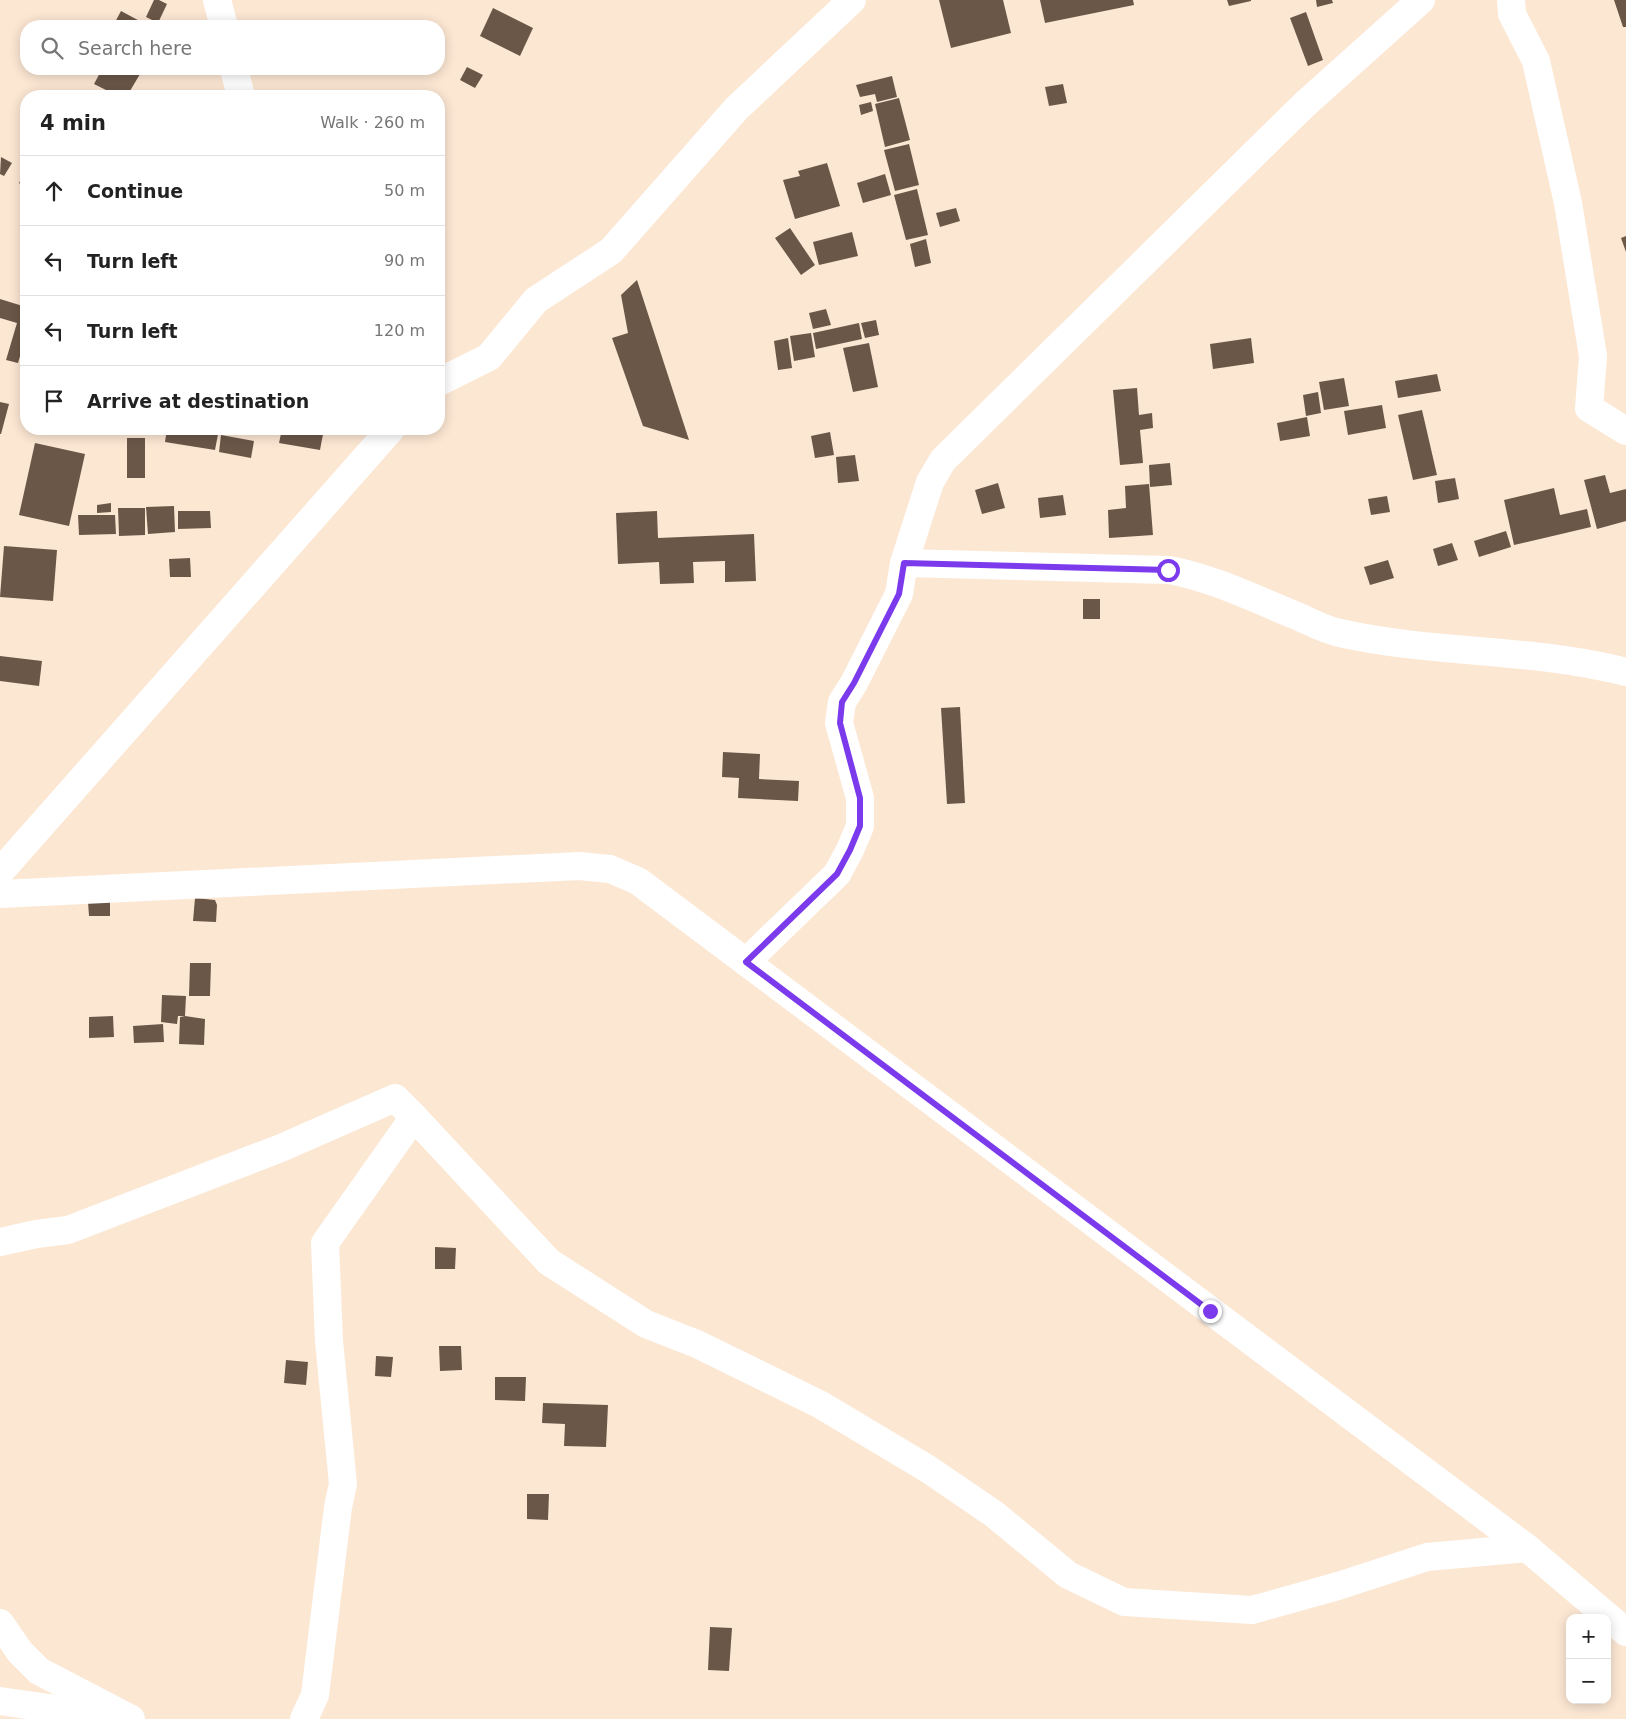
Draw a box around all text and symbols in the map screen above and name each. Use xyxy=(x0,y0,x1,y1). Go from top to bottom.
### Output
search box xyxy=(20,20,445,75)
icon: search xyxy=(38,34,66,62)
text: Search here xyxy=(78,37,192,59)
text: 4 min xyxy=(40,111,106,135)
text: Walk · 260 m xyxy=(320,113,425,132)
icon: ahead xyxy=(40,177,68,205)
text: Continue xyxy=(87,180,183,202)
text: 50 m xyxy=(384,181,425,200)
icon: left xyxy=(40,247,68,275)
text: Turn left xyxy=(87,250,178,272)
text: 90 m xyxy=(384,251,425,270)
icon: left xyxy=(40,317,68,345)
text: Turn left xyxy=(87,320,178,342)
text: 120 m xyxy=(374,321,425,340)
icon: arrive xyxy=(40,387,68,415)
text: Arrive at destination xyxy=(87,390,309,412)
route start xyxy=(1157,559,1180,582)
route end xyxy=(1199,1300,1222,1323)
map controls xyxy=(1566,1614,1611,1704)
button: + xyxy=(1566,1614,1611,1659)
button: − xyxy=(1566,1659,1611,1704)

